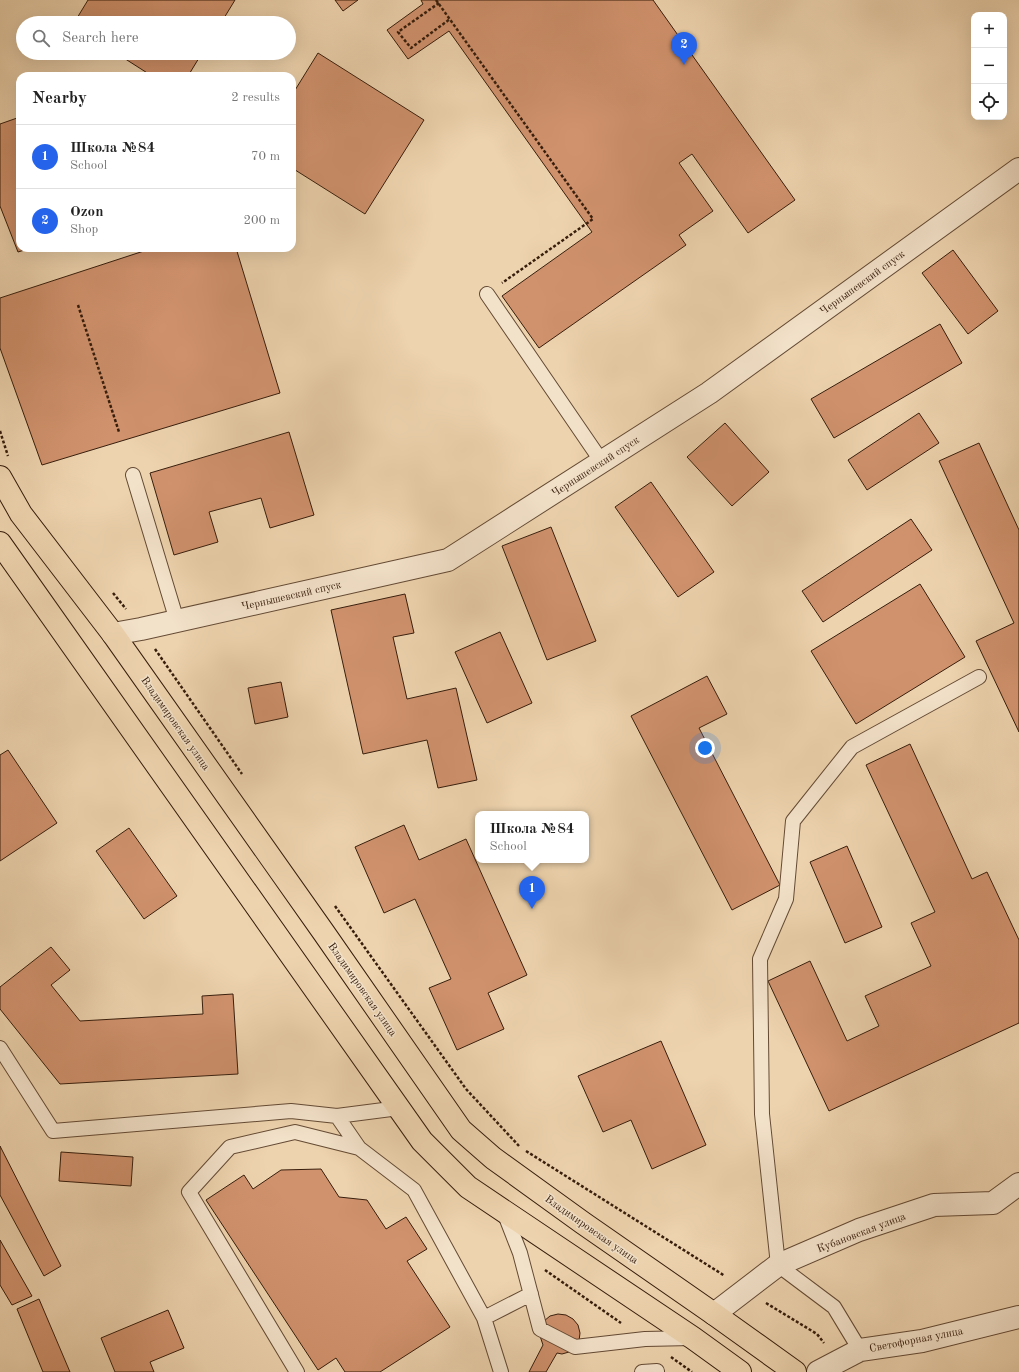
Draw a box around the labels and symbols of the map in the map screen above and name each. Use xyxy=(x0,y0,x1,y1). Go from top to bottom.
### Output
pin: 2 xyxy=(671,32,697,65)
street label: Чернышевский спуск xyxy=(818,249,908,318)
street label: Чернышевский спуск xyxy=(550,435,642,500)
street label: Чернышевский спуск xyxy=(240,580,343,613)
street label: Владимировская улица xyxy=(138,675,212,773)
your location xyxy=(695,738,715,758)
pin: 1 xyxy=(519,876,545,909)
street label: Владимировская улица xyxy=(325,941,399,1039)
street label: Владимировская улица xyxy=(542,1194,640,1267)
street label: Кубановская улица xyxy=(816,1211,908,1255)
street label: Светофорная улица xyxy=(869,1326,965,1355)

